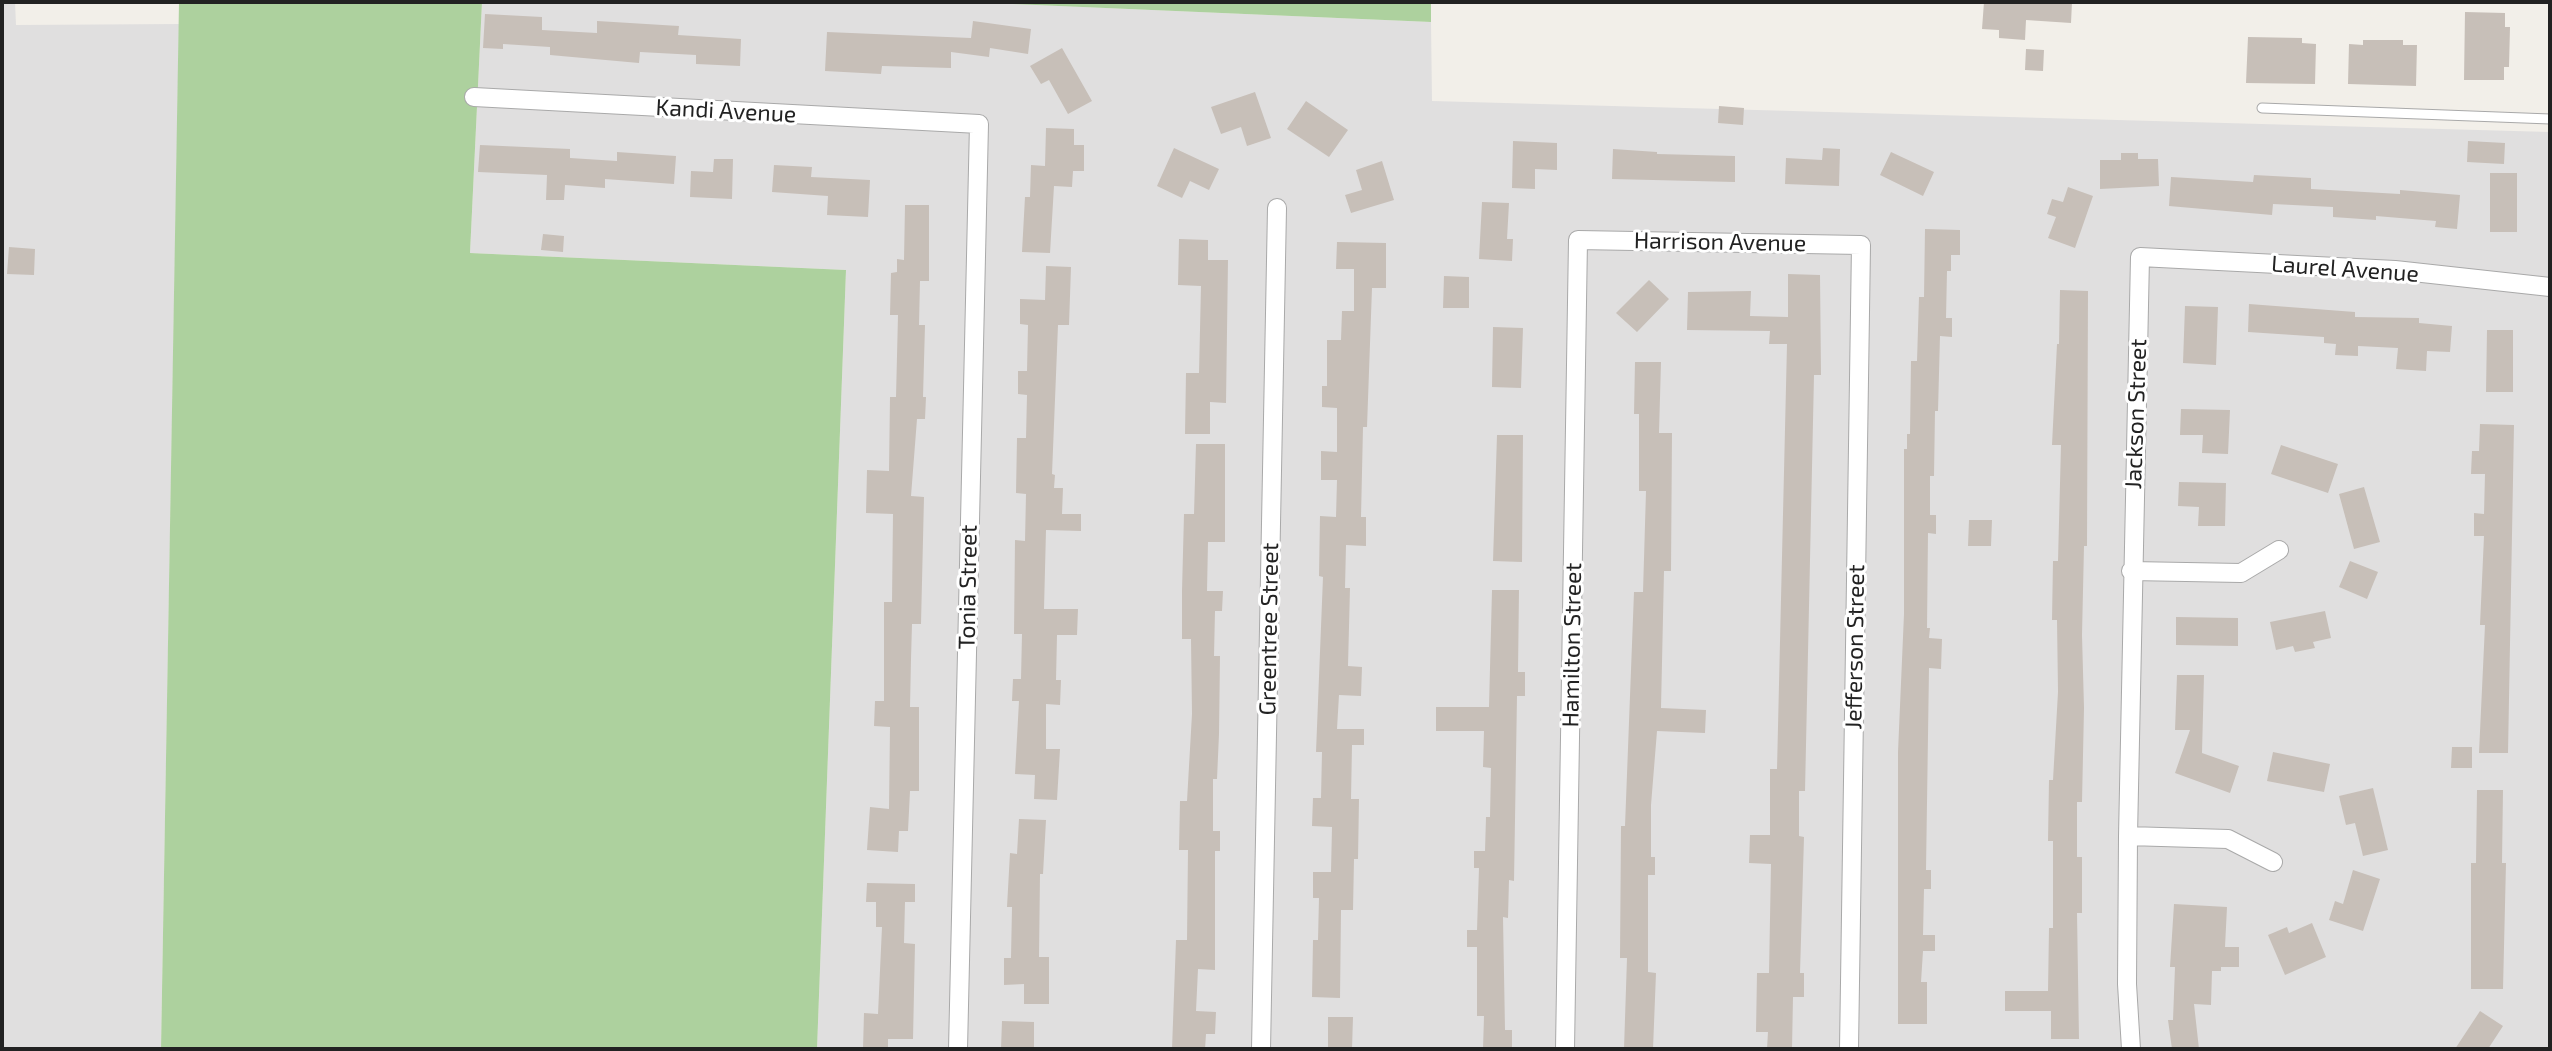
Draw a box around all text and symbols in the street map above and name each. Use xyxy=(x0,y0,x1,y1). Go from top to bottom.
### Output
street label: Kandi Avenue xyxy=(655,94,797,128)
street label: Harrison Avenue xyxy=(1634,227,1806,257)
street label: Laurel Avenue xyxy=(2270,250,2420,288)
street label: Jackson Street xyxy=(2120,338,2152,490)
street label: Tonia Street xyxy=(953,524,983,650)
street label: Greentree Street xyxy=(1254,542,1284,716)
street label: Hamilton Street xyxy=(1557,562,1587,728)
street label: Jefferson Street xyxy=(1840,564,1870,730)

